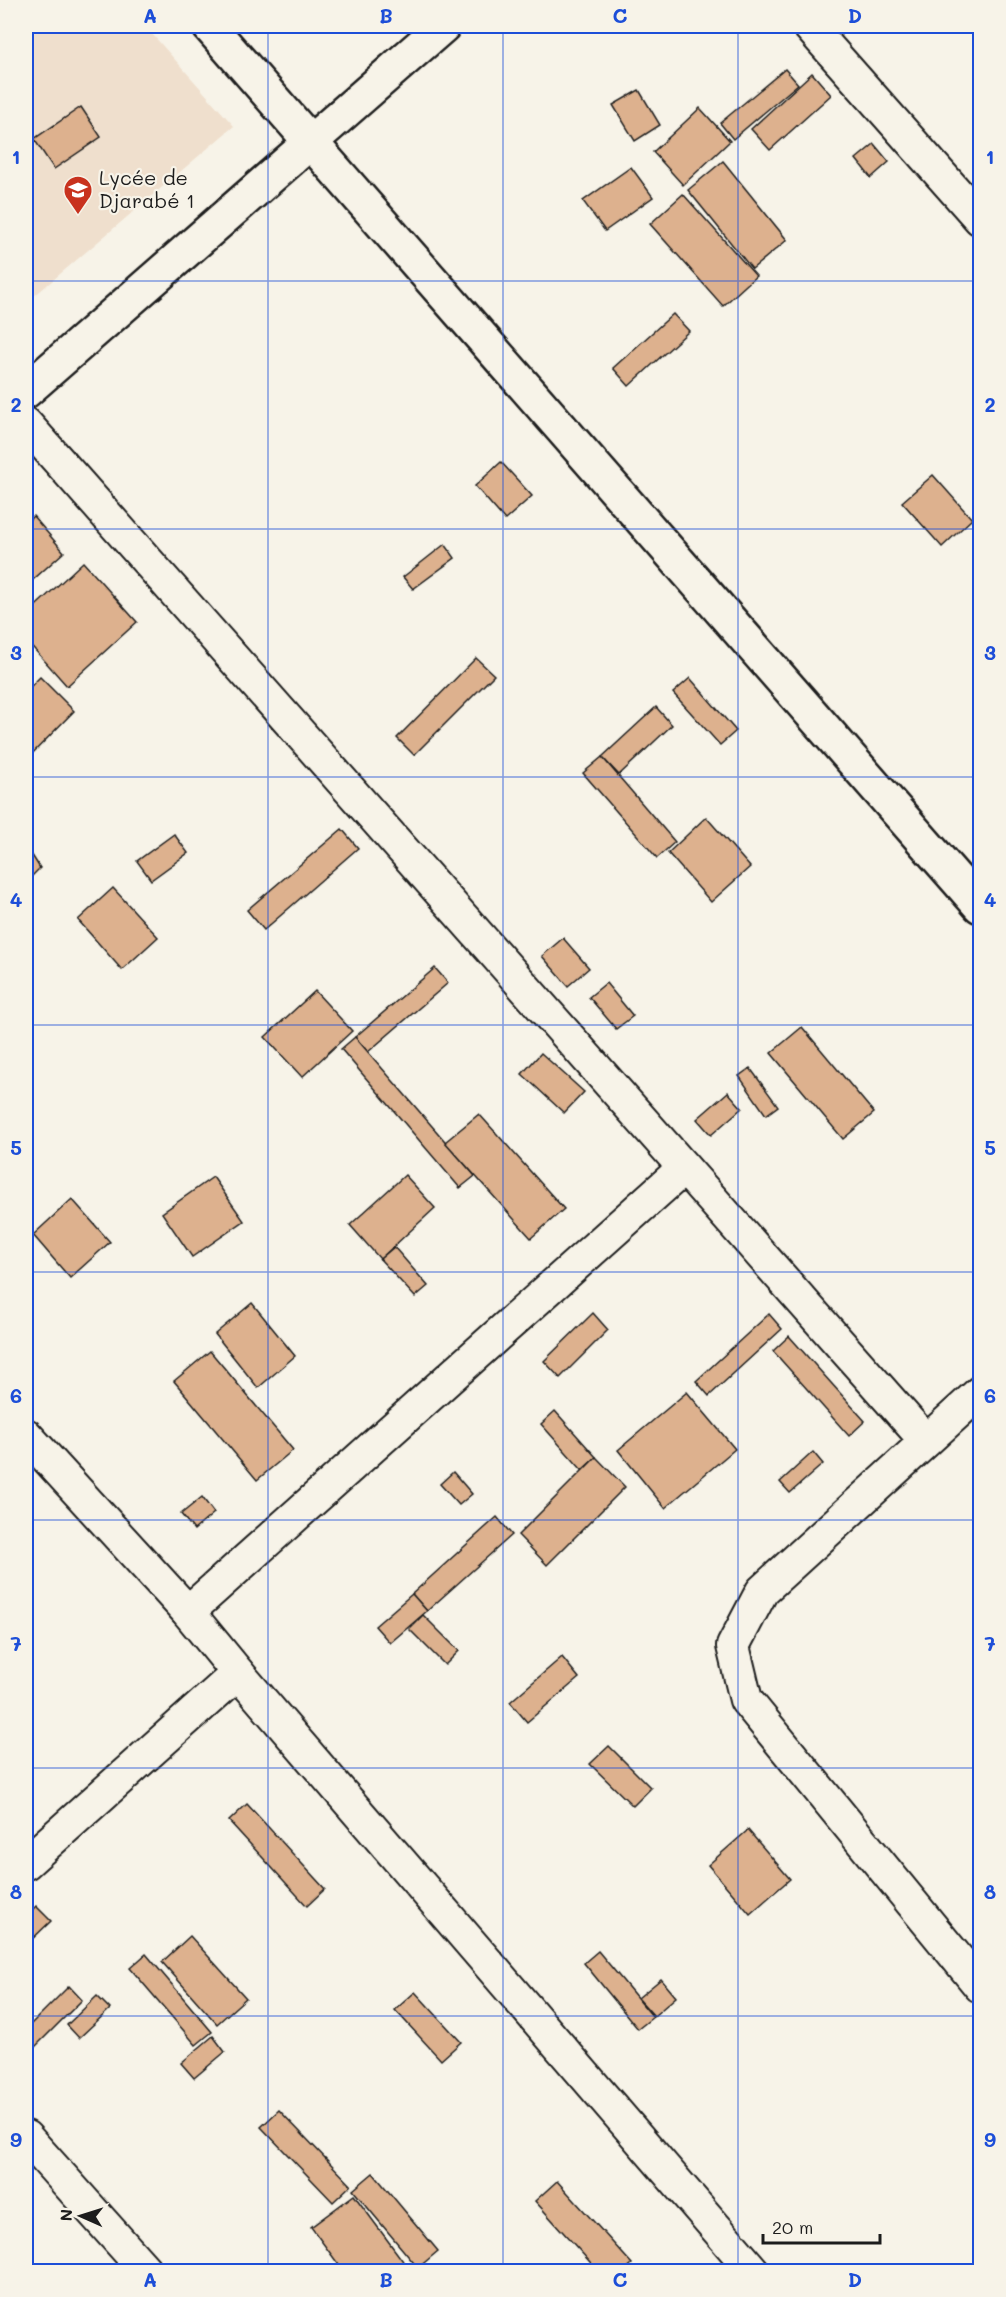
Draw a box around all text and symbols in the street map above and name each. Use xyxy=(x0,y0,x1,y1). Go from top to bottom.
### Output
text: A xyxy=(143,2,157,28)
text: B xyxy=(379,2,393,28)
text: C xyxy=(613,2,628,28)
text: D xyxy=(848,2,862,28)
text: 1 xyxy=(12,143,20,169)
text: 1 xyxy=(986,143,994,169)
place label: Lycée de Djarabé 1 xyxy=(99,164,195,213)
school or university icon: Lycée de Djarabé 1 xyxy=(62,174,94,216)
text: 2 xyxy=(10,391,22,417)
text: 2 xyxy=(984,391,996,417)
text: 3 xyxy=(10,639,22,665)
text: 3 xyxy=(984,639,996,665)
text: 4 xyxy=(10,886,23,912)
text: 4 xyxy=(984,886,997,912)
text: 5 xyxy=(10,1134,22,1160)
text: 5 xyxy=(984,1134,996,1160)
text: 6 xyxy=(10,1382,22,1408)
text: 6 xyxy=(984,1382,996,1408)
text: 7 xyxy=(10,1630,22,1656)
text: 7 xyxy=(984,1630,996,1656)
text: 8 xyxy=(10,1878,22,1904)
text: 8 xyxy=(984,1878,996,1904)
text: 9 xyxy=(10,2126,22,2152)
text: 9 xyxy=(984,2126,996,2152)
north arrow xyxy=(51,2186,111,2246)
scale bar xyxy=(763,2207,880,2245)
text: N xyxy=(55,2209,76,2222)
text: 20 m xyxy=(772,2215,813,2239)
text: A xyxy=(143,2266,157,2292)
text: B xyxy=(379,2266,393,2292)
text: C xyxy=(613,2266,628,2292)
text: D xyxy=(848,2266,862,2292)

